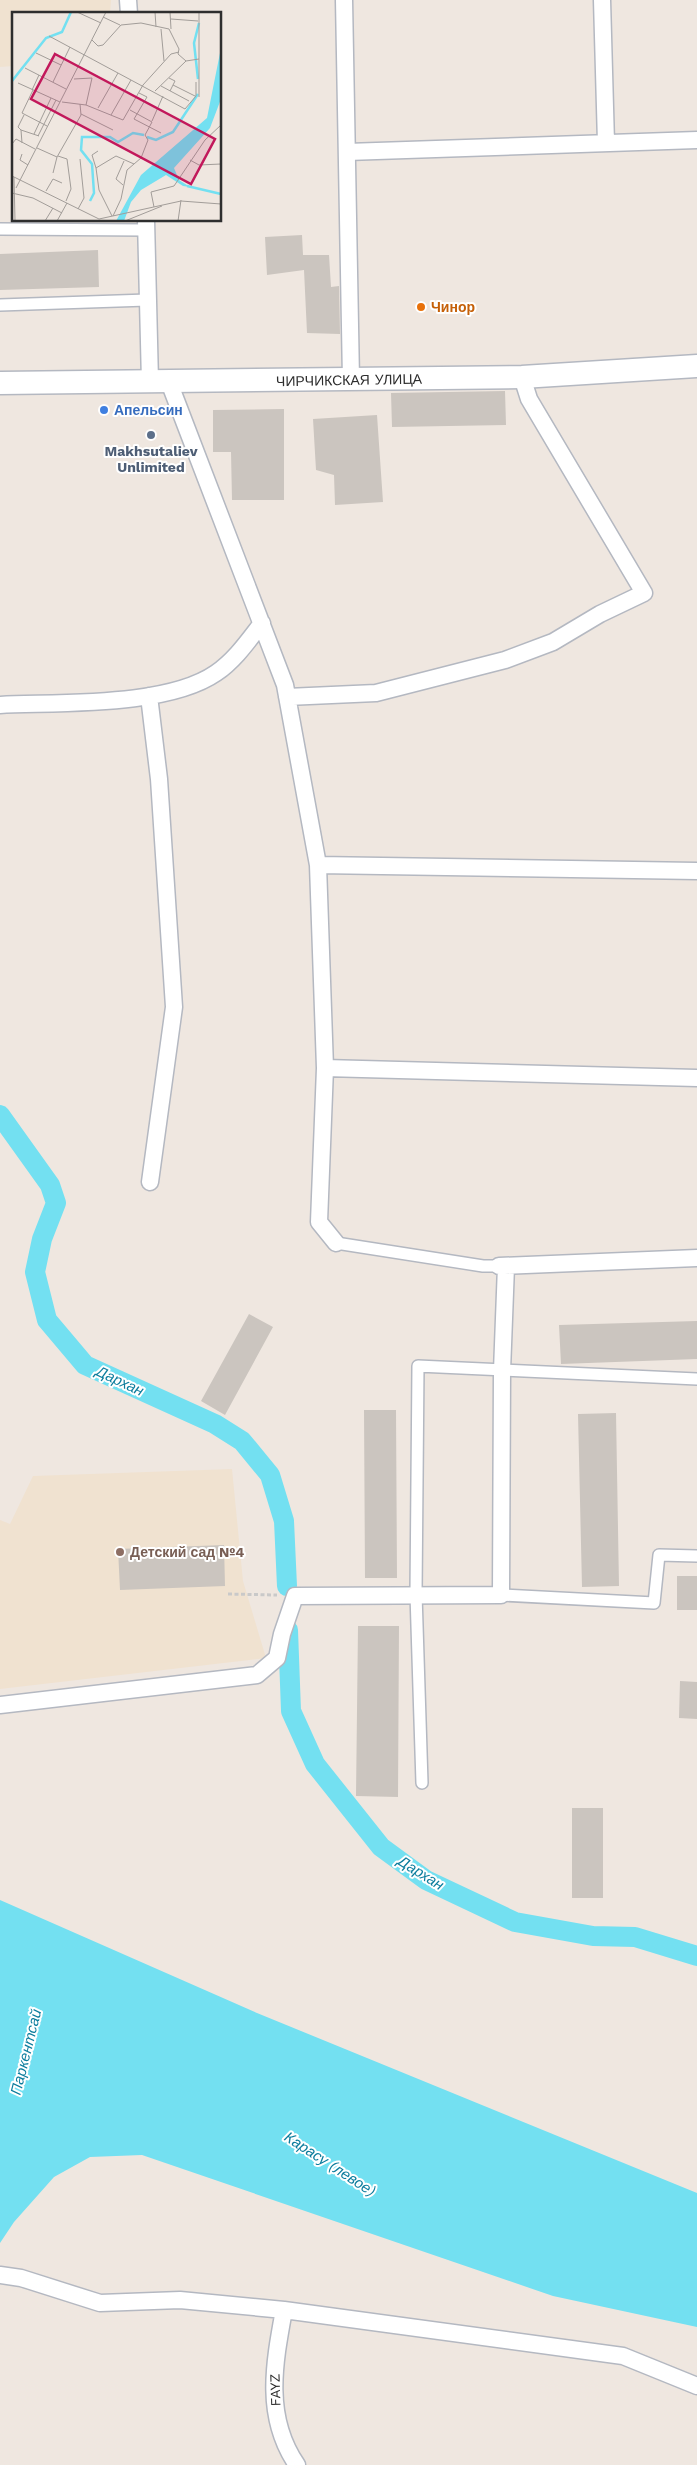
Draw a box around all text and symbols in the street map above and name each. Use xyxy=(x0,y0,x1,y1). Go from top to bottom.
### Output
inset map xyxy=(12,12,221,221)
place label: Чинор xyxy=(431,299,475,315)
marker: Чинор xyxy=(415,301,427,313)
street label: ЧИРЧИКСКАЯ УЛИЦА xyxy=(276,371,423,389)
place label: Апельсин xyxy=(114,402,183,418)
marker: Апельсин xyxy=(98,404,110,416)
marker: Makhsutaliev Unlimited xyxy=(145,429,157,441)
place label: Makhsutaliev Unlimited xyxy=(104,443,198,475)
water label: Дархан xyxy=(91,1361,147,1400)
place label: Детский сад №4 xyxy=(130,1544,244,1560)
marker: Детский сад №4 xyxy=(114,1546,126,1558)
water label: Дархан xyxy=(393,1851,447,1894)
water label: Паркентсай xyxy=(7,2007,46,2097)
water label: Карасу (левое) xyxy=(281,2128,379,2200)
street label: FAYZ xyxy=(266,2373,284,2407)

